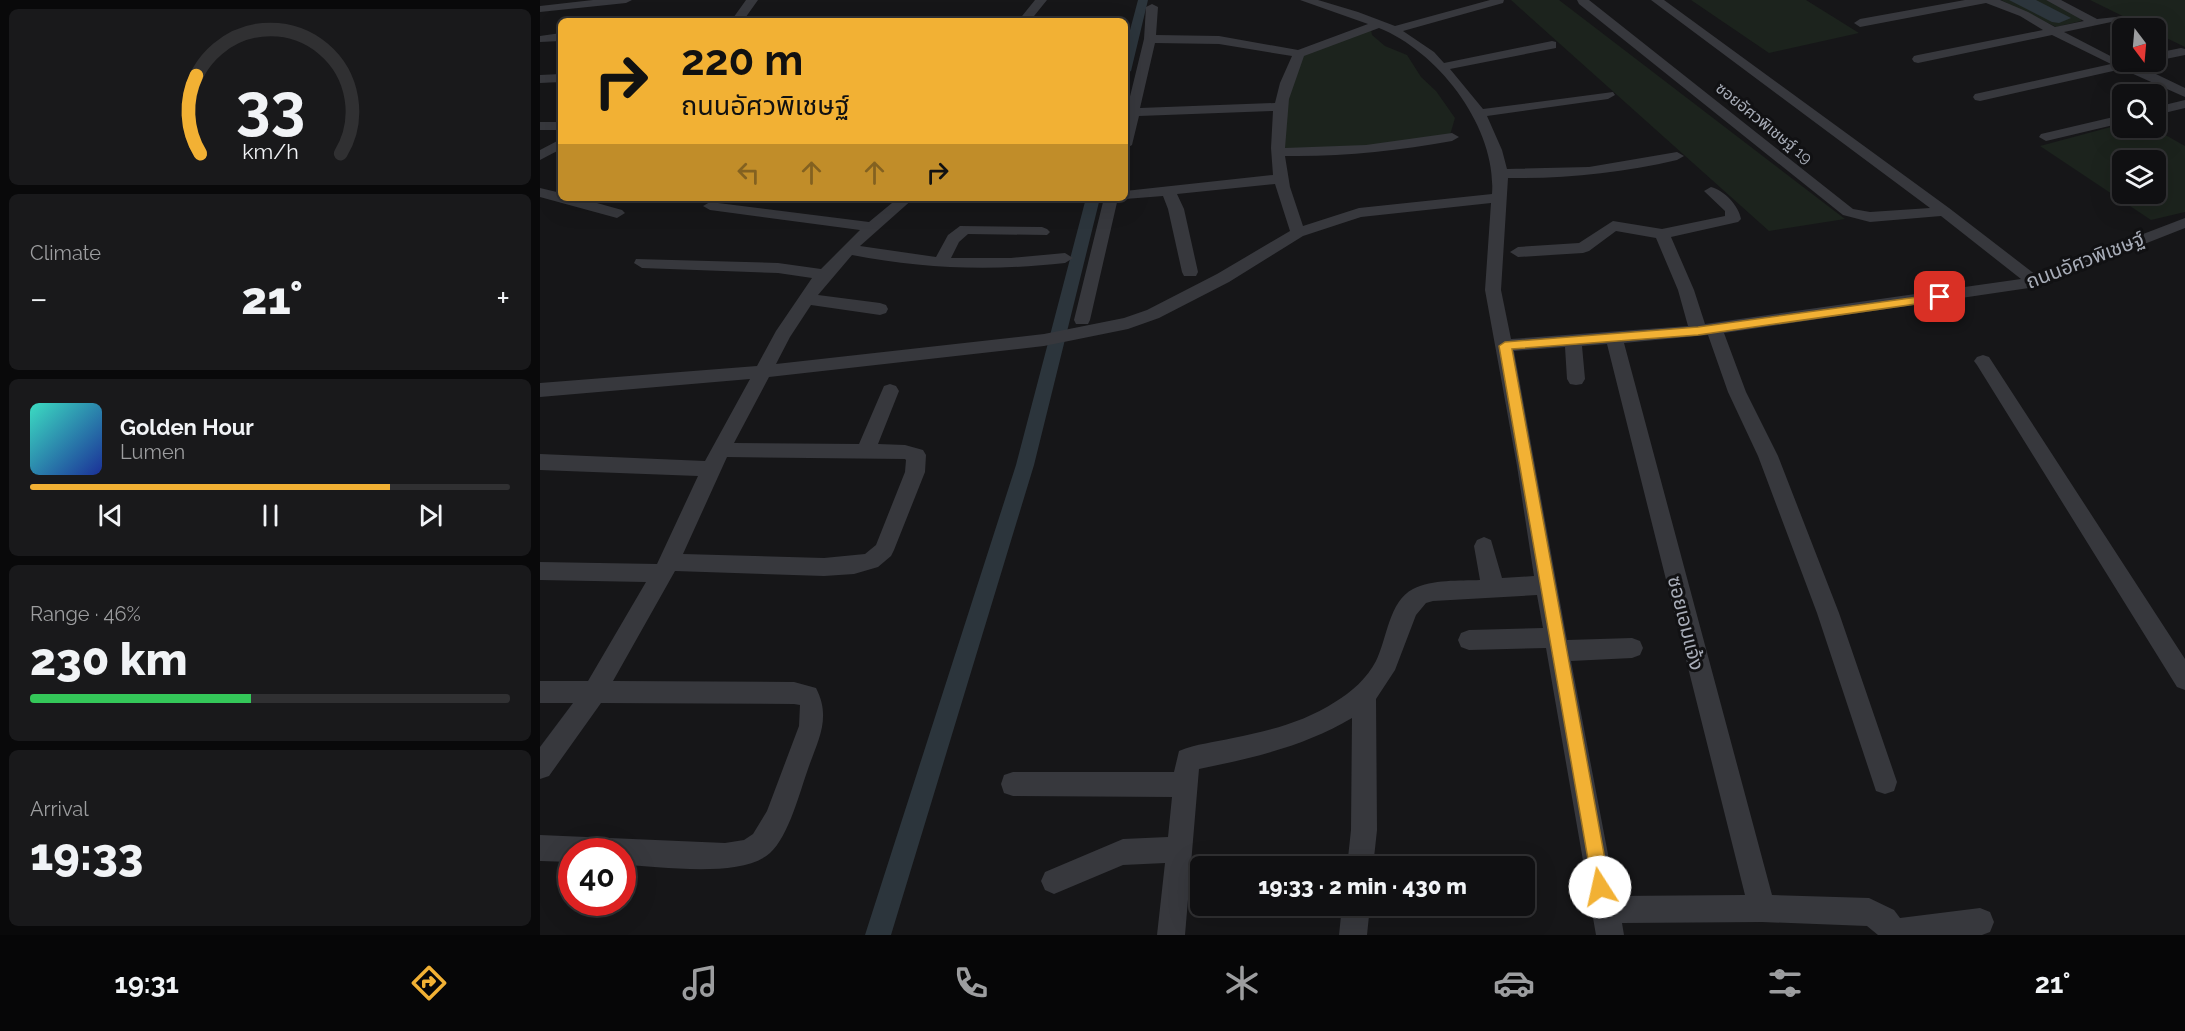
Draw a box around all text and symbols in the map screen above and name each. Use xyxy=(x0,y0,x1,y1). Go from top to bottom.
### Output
north arrow xyxy=(2112,18,2166,72)
map controls xyxy=(2112,18,2166,204)
text: 220 m xyxy=(681,36,803,85)
icon: right xyxy=(582,42,660,120)
text: 33 xyxy=(235,69,305,143)
street label: ซอยอัศวพิเชษฐ์ 19 xyxy=(1712,78,1816,168)
button: search xyxy=(2112,84,2166,138)
text: ถนนอัศวพิเชษฐ์ xyxy=(681,90,849,121)
text: km/h xyxy=(242,139,298,164)
button: layers xyxy=(2112,150,2166,204)
icon: left xyxy=(732,156,765,189)
icon: ahead xyxy=(795,156,828,189)
icon: ahead xyxy=(858,156,891,189)
icon: right xyxy=(921,156,954,189)
street label: ถนนอัศวพิเชษฐ์ xyxy=(2022,226,2148,294)
text: Climate xyxy=(30,241,101,265)
pin xyxy=(1914,271,1965,322)
text: 21° xyxy=(241,272,303,325)
text: − xyxy=(30,279,48,318)
text: + xyxy=(496,279,510,318)
icon: arrive xyxy=(1923,280,1956,313)
text: Golden Hour xyxy=(120,414,254,440)
text: Lumen xyxy=(120,440,185,464)
icon: previous xyxy=(94,499,127,532)
icon: pause xyxy=(254,499,287,532)
icon: next xyxy=(414,499,447,532)
street label: ซอยเอมแจ้ง xyxy=(1663,573,1709,673)
text: Range · 46% xyxy=(30,602,141,626)
text: 230 km xyxy=(30,633,188,686)
text: Arrival xyxy=(30,797,89,821)
text: 19:33 xyxy=(30,828,143,881)
speed limit sign: 40 xyxy=(558,838,636,916)
position arrow xyxy=(1568,855,1632,919)
text: 19:33 · 2 min · 430 m xyxy=(1258,873,1467,899)
icon: directions xyxy=(408,962,450,1004)
icon: music xyxy=(679,962,721,1004)
icon: phone xyxy=(950,962,992,1004)
icon: climate xyxy=(1221,962,1263,1004)
icon: car xyxy=(1493,962,1535,1004)
icon: filters xyxy=(1764,962,1806,1004)
text: 19:31 xyxy=(115,968,179,999)
text: 21° xyxy=(2035,968,2070,999)

